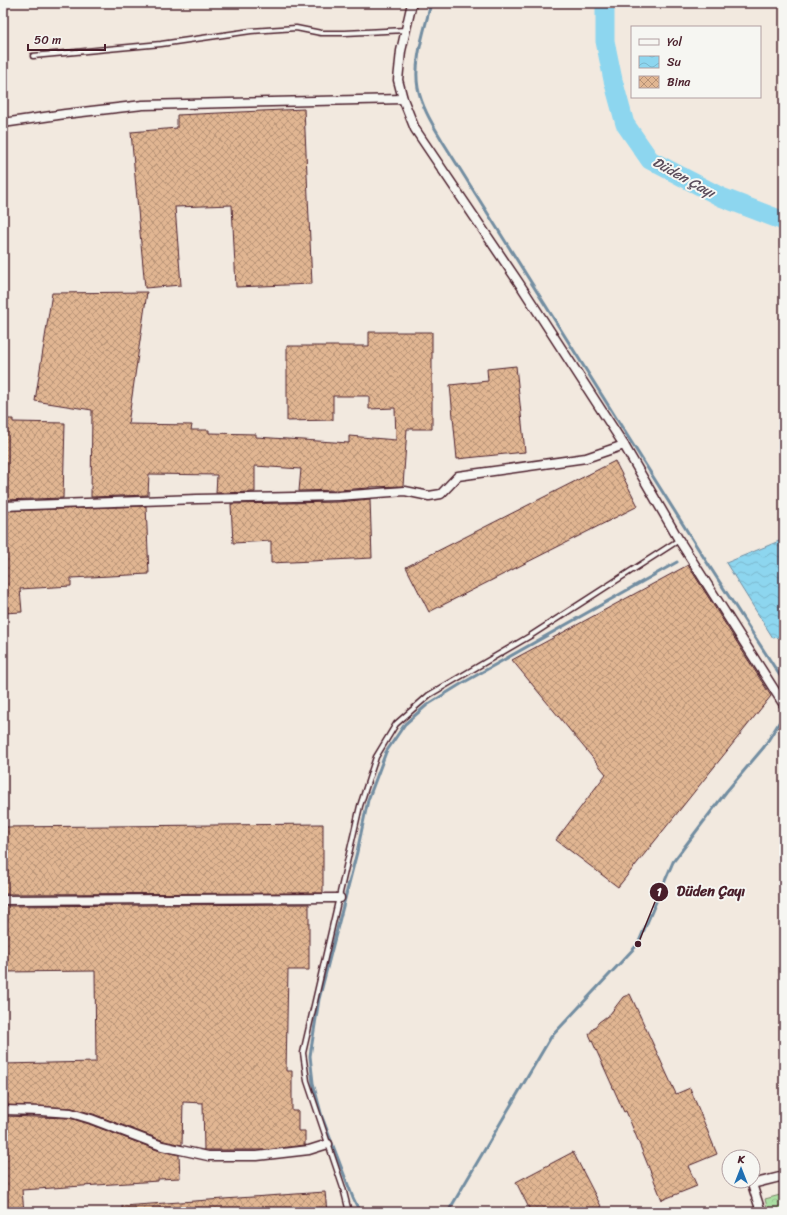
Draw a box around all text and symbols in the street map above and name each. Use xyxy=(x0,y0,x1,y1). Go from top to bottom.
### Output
scale bar xyxy=(28,26,105,52)
legend xyxy=(631,26,761,98)
text: 50 m xyxy=(34,29,61,51)
text: Yol xyxy=(667,31,682,53)
text: Su xyxy=(667,51,682,73)
text: Bina xyxy=(667,71,691,93)
water label: Düden Çayı xyxy=(648,150,721,206)
callout: Düden Çayı xyxy=(649,879,753,905)
text: Düden Çayı xyxy=(677,879,745,904)
text: 1 xyxy=(656,881,662,903)
north arrow xyxy=(721,1149,761,1189)
text: K xyxy=(737,1150,746,1169)

